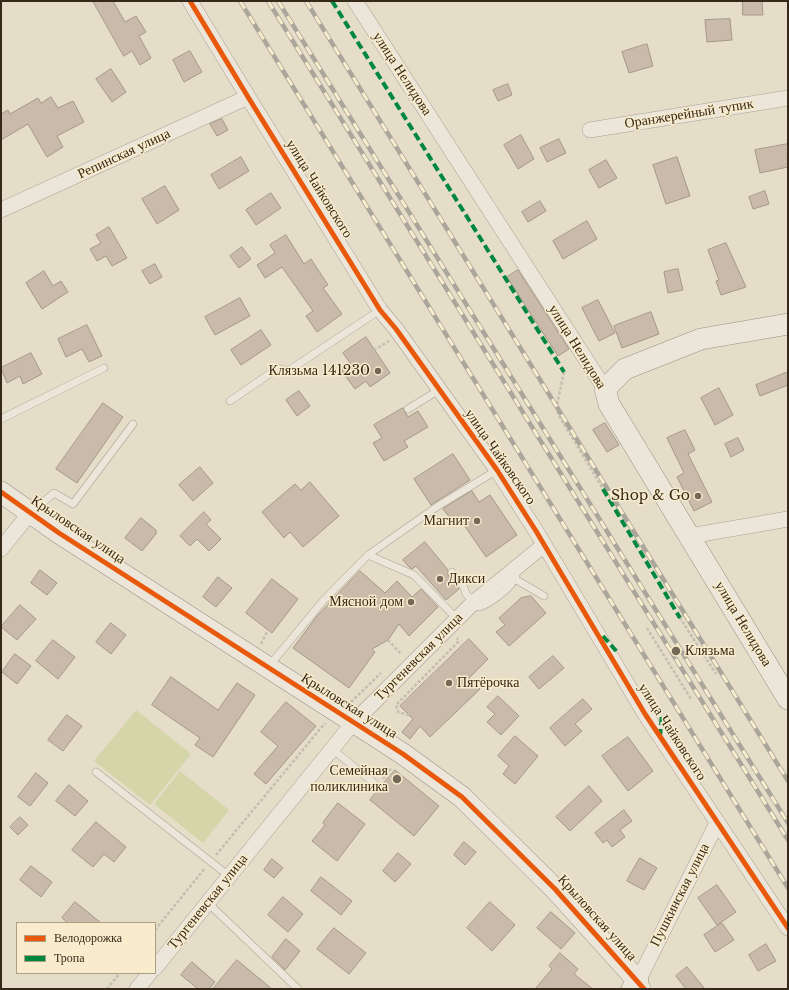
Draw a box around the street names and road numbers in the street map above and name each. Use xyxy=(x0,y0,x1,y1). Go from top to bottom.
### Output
street label: улица Нелидова xyxy=(369,29,435,119)
street label: Оранжерейный тупик xyxy=(623,96,755,132)
street label: Репинская улица xyxy=(75,125,173,183)
street label: улица Чайковского xyxy=(282,137,356,241)
street label: улица Нелидова xyxy=(544,302,610,392)
street label: улица Чайковского xyxy=(461,406,539,508)
street label: Крыловская улица xyxy=(28,492,128,568)
street label: улица Нелидова xyxy=(711,578,775,670)
street label: Тургеневская улица xyxy=(371,609,467,705)
street label: Крыловская улица xyxy=(298,670,400,742)
street label: улица Чайковского xyxy=(634,680,710,784)
street label: Пушкинская улица xyxy=(647,841,713,949)
street label: Тургеневская улица xyxy=(164,851,252,953)
street label: Крыловская улица xyxy=(554,871,640,965)

